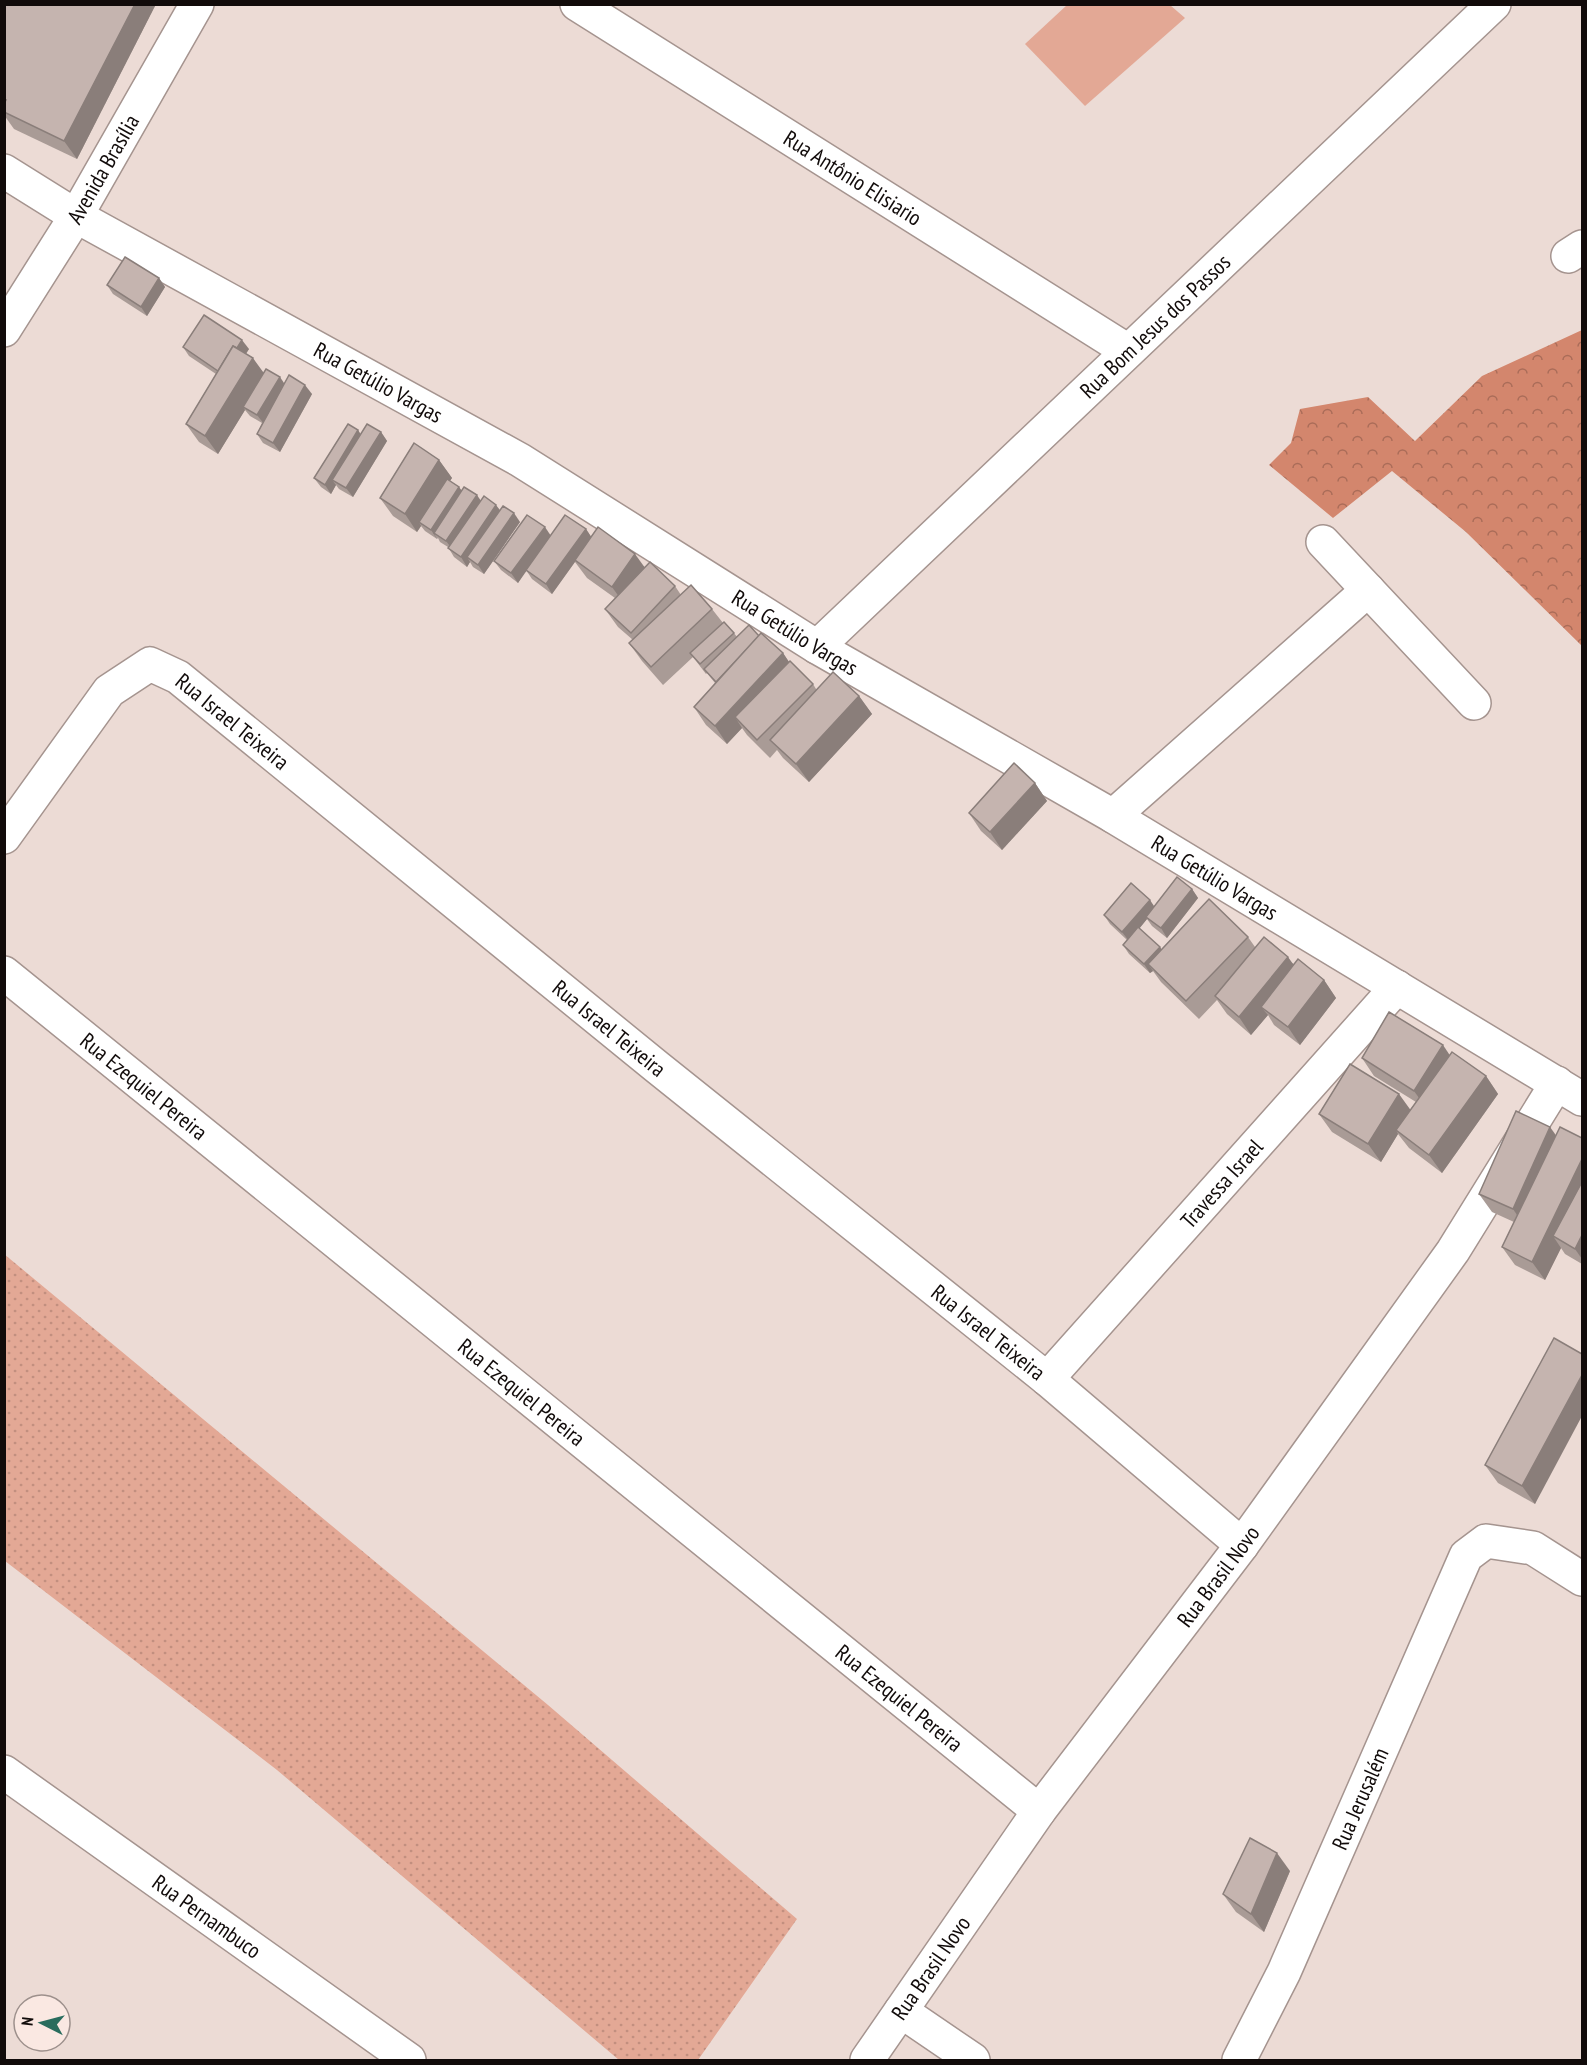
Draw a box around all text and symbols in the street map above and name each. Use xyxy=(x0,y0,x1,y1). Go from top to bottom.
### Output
street label: Avenida Brasília xyxy=(61,109,145,229)
street label: Rua Antônio Elisiario xyxy=(779,124,927,232)
street label: Rua Bom Jesus dos Passos xyxy=(1074,248,1236,404)
street label: Rua Getúlio Vargas xyxy=(309,336,448,429)
street label: Rua Getúlio Vargas xyxy=(727,583,863,681)
street label: Rua Israel Teixeira xyxy=(170,667,295,776)
street label: Rua Getúlio Vargas xyxy=(1146,828,1283,926)
street label: Rua Israel Teixeira xyxy=(547,974,672,1083)
street label: Rua Ezequiel Pereira xyxy=(75,1026,213,1146)
street label: Travessa Israel xyxy=(1174,1132,1269,1234)
street label: Rua Israel Teixeira xyxy=(926,1278,1051,1386)
street label: Rua Ezequiel Pereira xyxy=(452,1332,591,1452)
street label: Rua Brasil Novo xyxy=(1171,1520,1265,1632)
street label: Rua Ezequiel Pereira xyxy=(830,1638,969,1758)
street label: Rua Jerusalém xyxy=(1325,1743,1394,1854)
street label: Rua Pernambuco xyxy=(147,1868,267,1964)
street label: Rua Brasil Novo xyxy=(885,1910,976,2025)
north arrow xyxy=(12,1993,72,2053)
text: N xyxy=(17,2016,37,2027)

